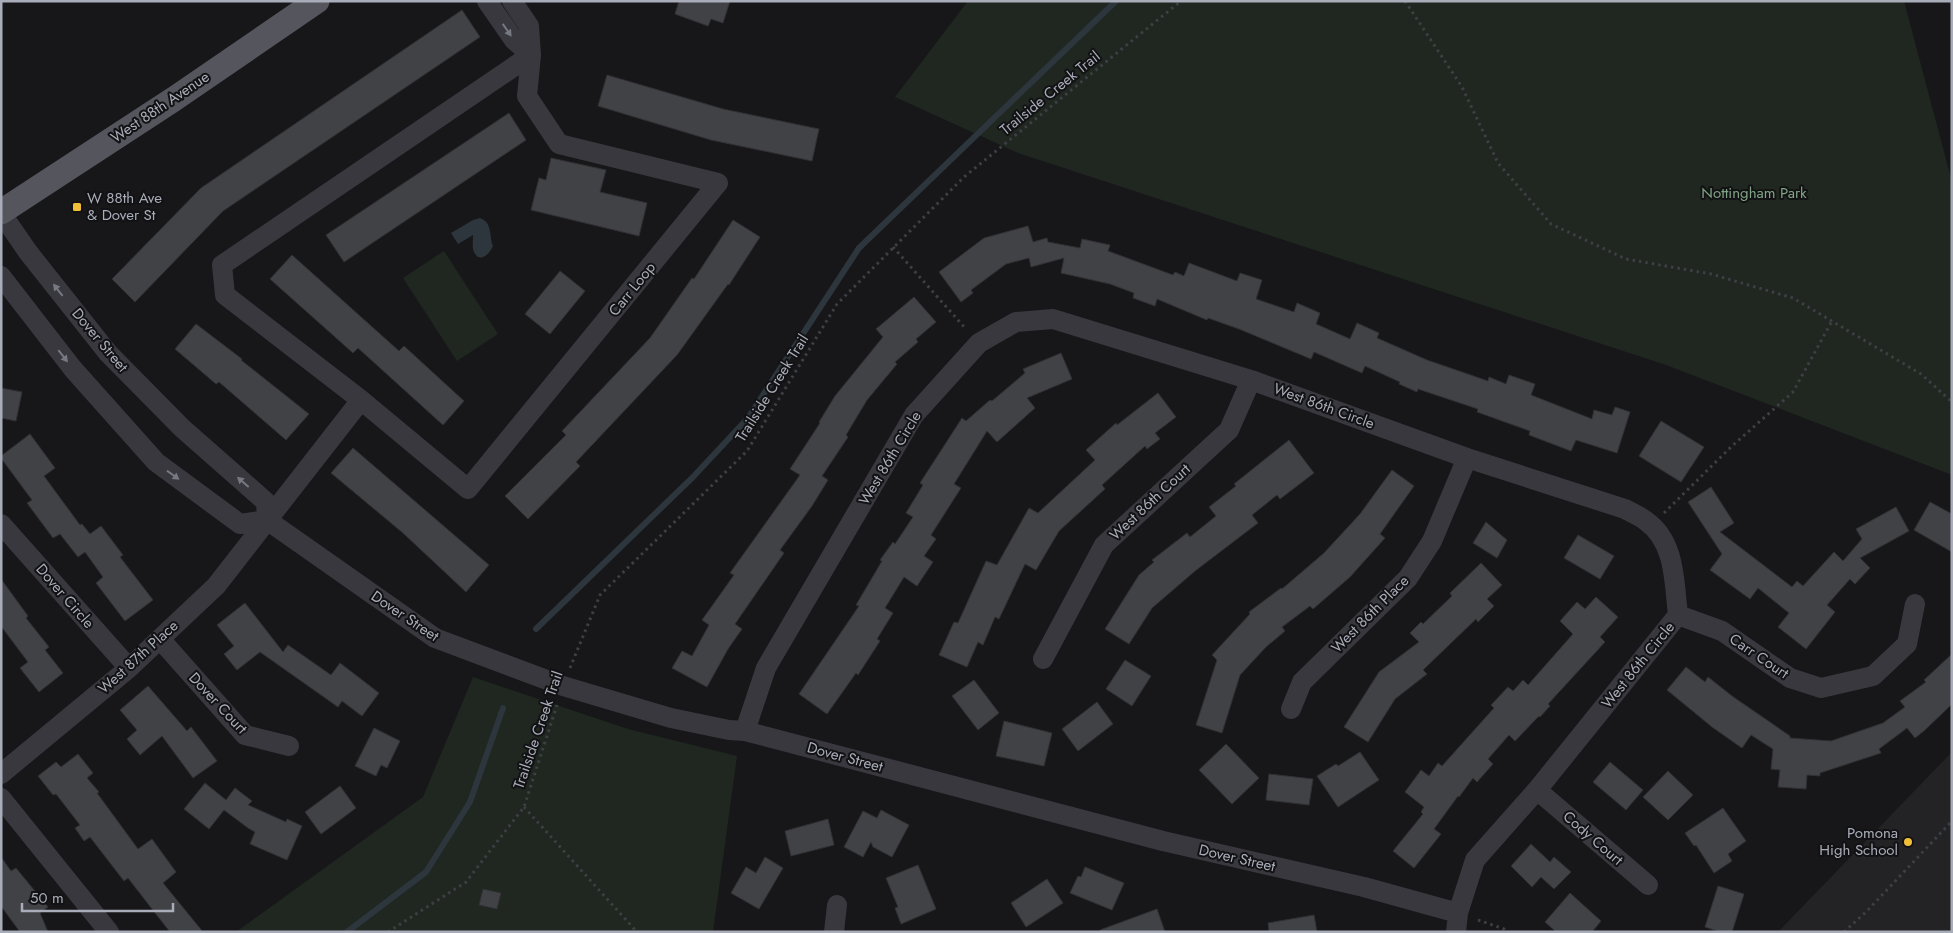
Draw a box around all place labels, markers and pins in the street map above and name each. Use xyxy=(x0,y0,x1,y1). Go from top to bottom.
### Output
place label: W 88th Ave & Dover St xyxy=(87,187,162,226)
marker: W 88th Ave & Dover St xyxy=(71,201,83,213)
place label: Pomona High School xyxy=(1819,822,1898,861)
marker: Pomona High School xyxy=(1902,836,1914,848)

